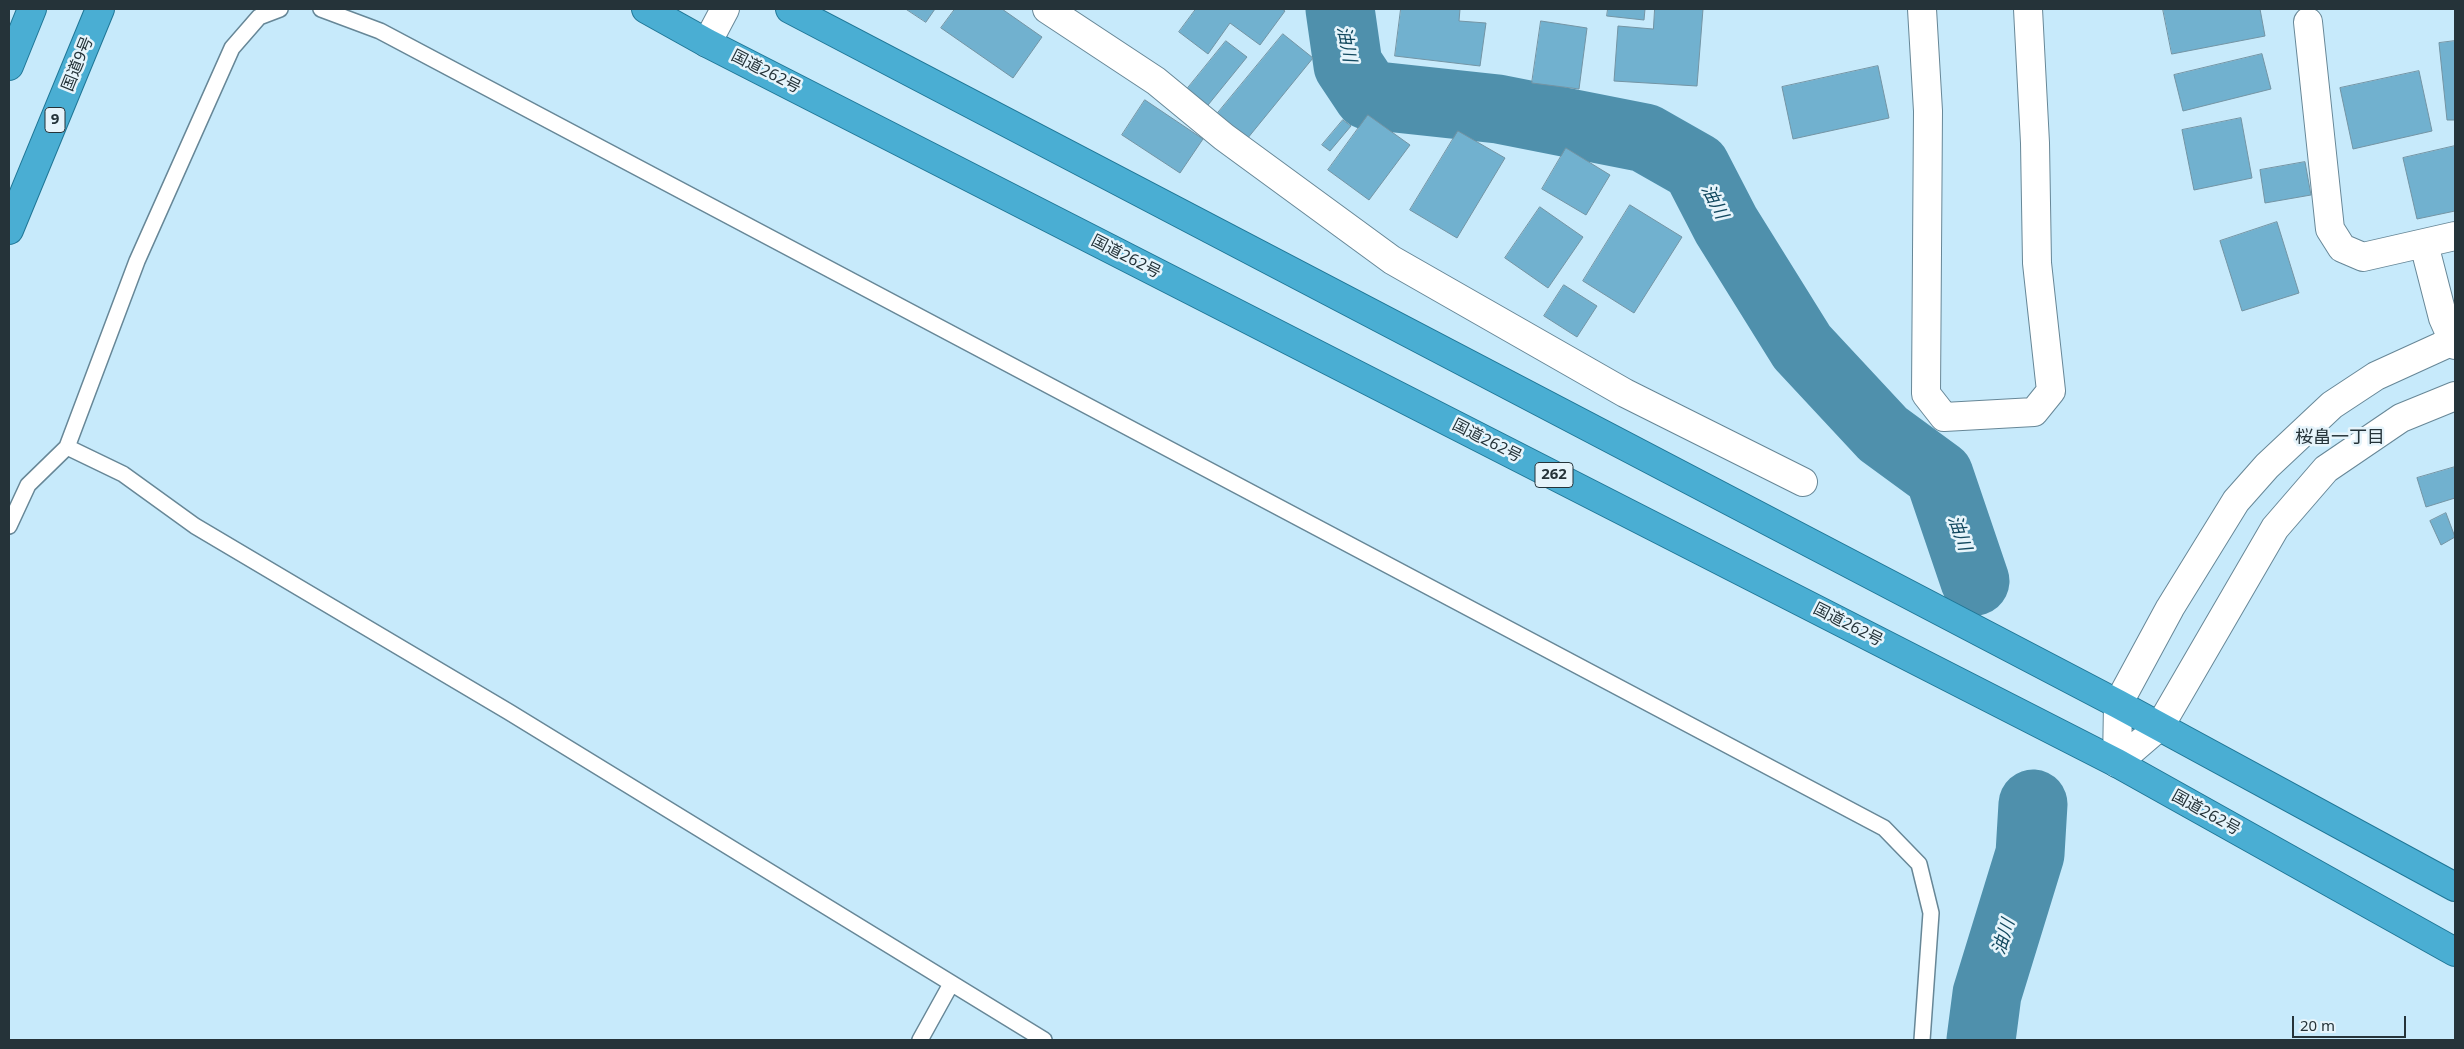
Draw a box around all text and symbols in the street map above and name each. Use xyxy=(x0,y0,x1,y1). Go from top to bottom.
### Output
water label: 油川 xyxy=(1332,24,1360,64)
street label: 国道9号 xyxy=(58,34,98,94)
street label: 国道262号 xyxy=(728,46,804,98)
road number: 9 xyxy=(45,108,65,132)
water label: 油川 xyxy=(1696,181,1732,223)
street label: 国道262号 xyxy=(1088,231,1164,283)
street label: 国道262号 xyxy=(1449,415,1525,467)
district label: 桜畠一丁目 xyxy=(2295,427,2385,449)
road number: 262 xyxy=(1535,462,1573,488)
water label: 油川 xyxy=(1943,512,1975,554)
street label: 国道262号 xyxy=(1810,599,1886,651)
street label: 国道262号 xyxy=(2168,786,2244,840)
water label: 油川 xyxy=(1988,917,2020,957)
scale bar xyxy=(2294,1006,2408,1038)
text: 20 m xyxy=(2300,1015,2335,1035)

